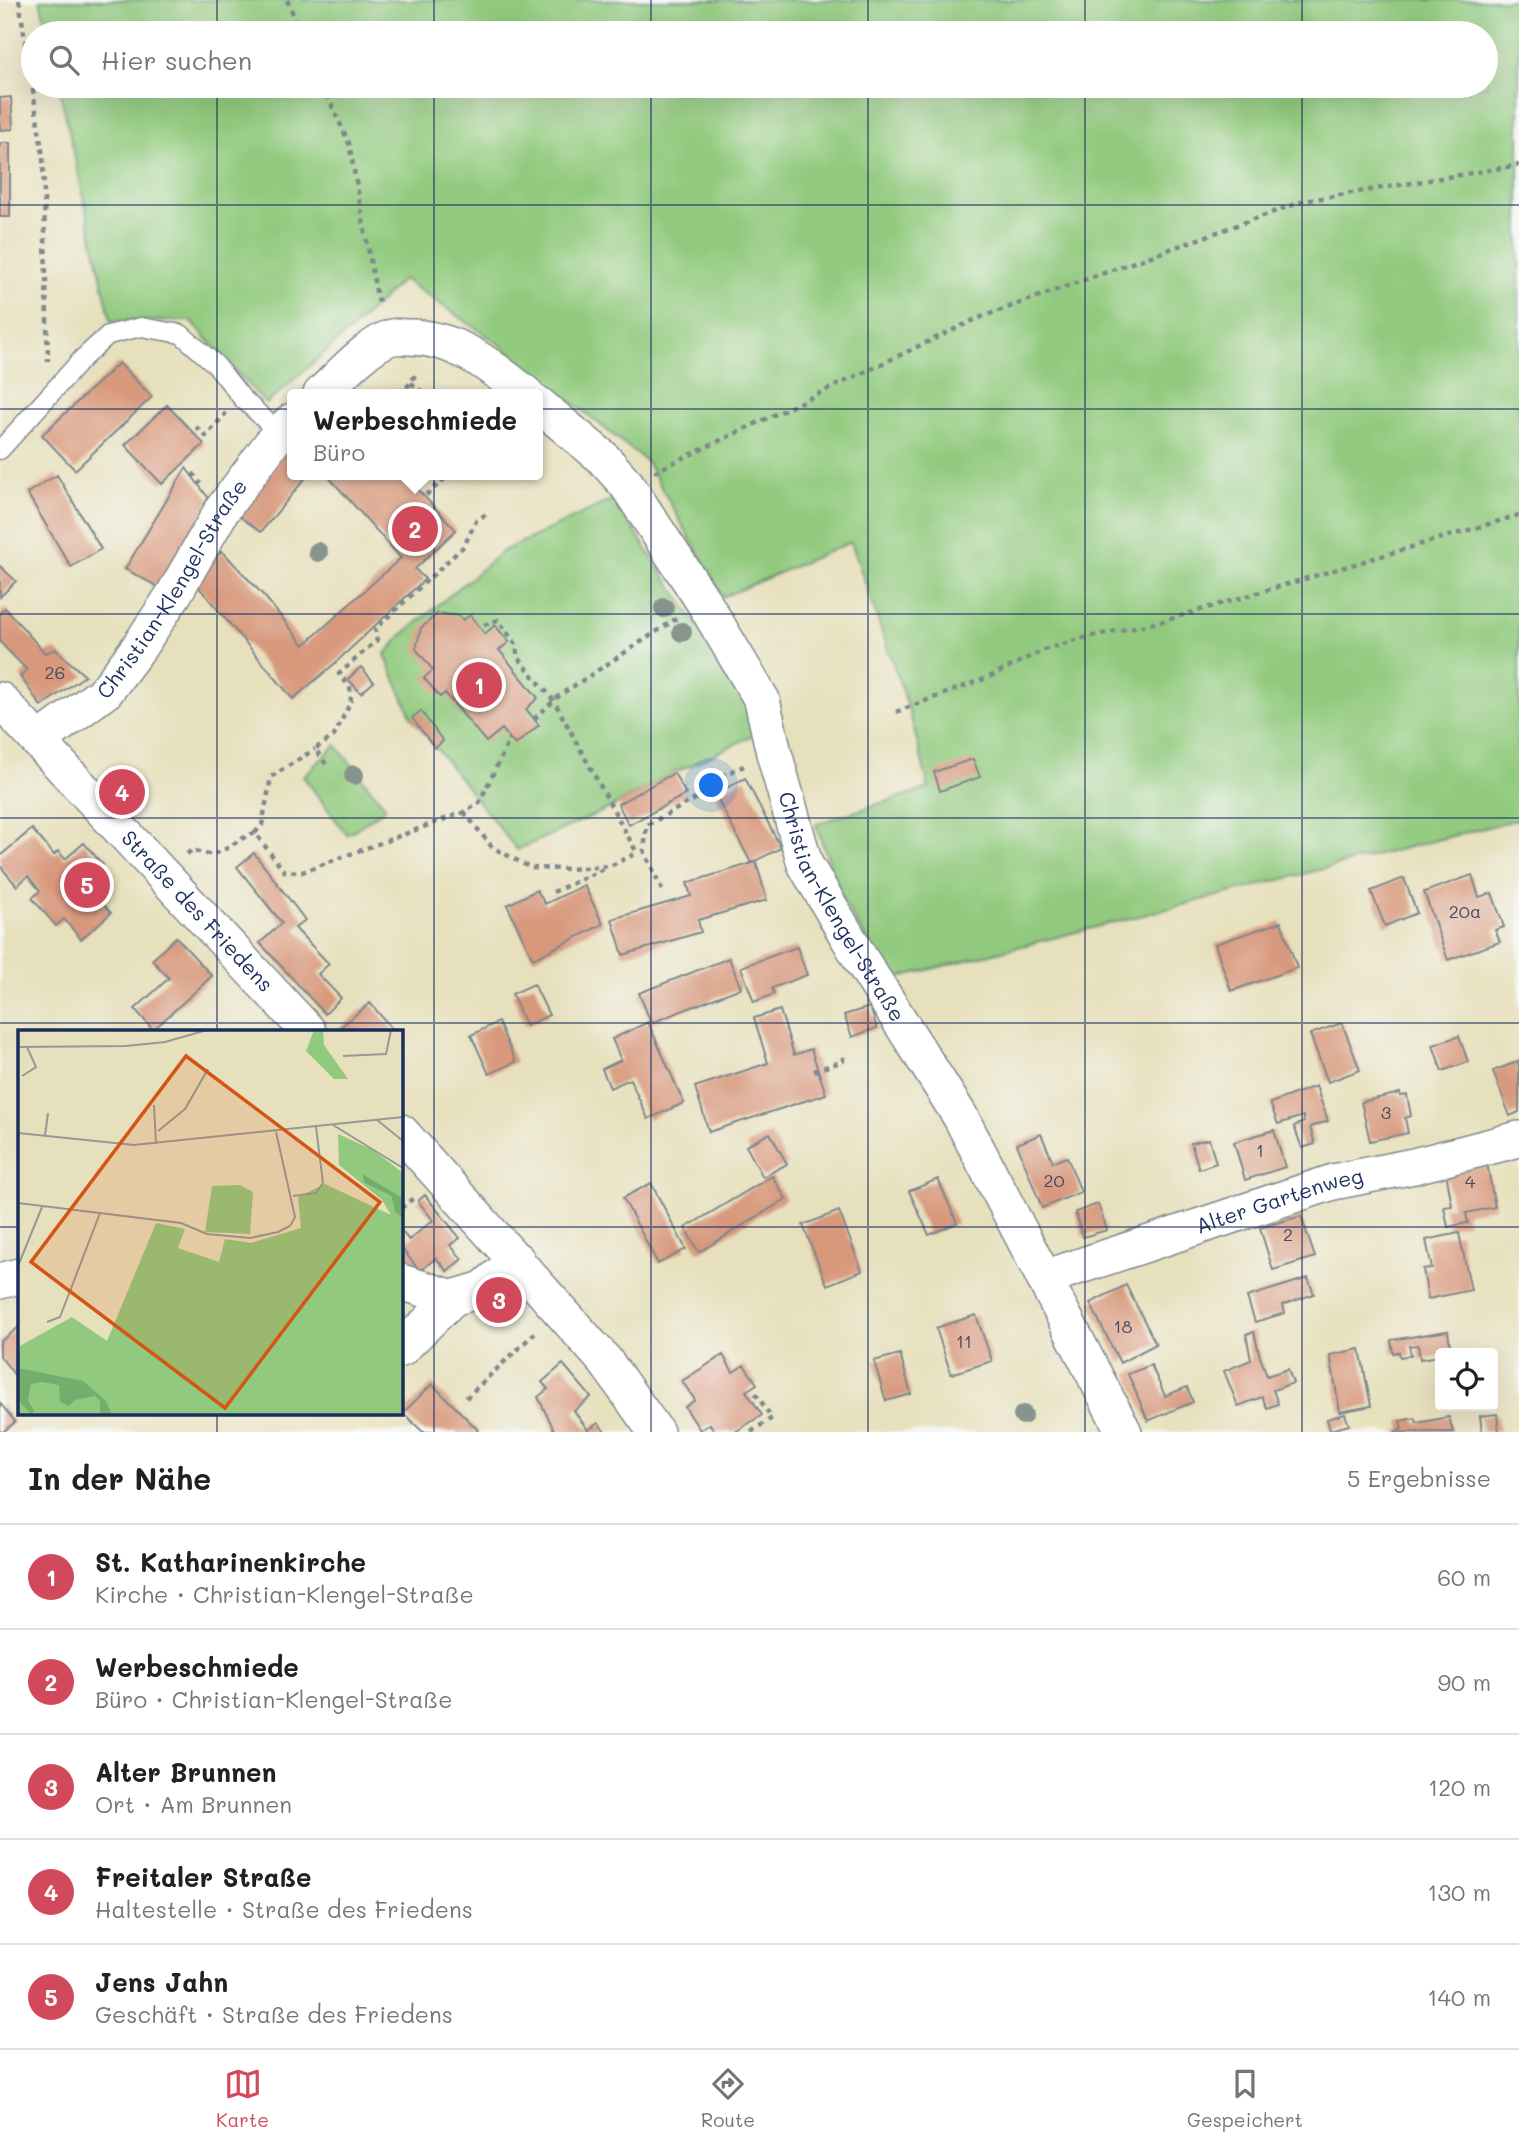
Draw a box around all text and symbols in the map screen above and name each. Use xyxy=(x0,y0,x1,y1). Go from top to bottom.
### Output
search box xyxy=(21,21,1498,98)
icon: search xyxy=(45,41,83,79)
text: Hier suchen xyxy=(101,43,252,77)
popup xyxy=(287,389,543,480)
text: Werbeschmiede xyxy=(313,403,517,437)
text: Büro xyxy=(313,437,365,467)
street label: Christian-Klengel-Straße xyxy=(90,473,252,703)
pin: 2 xyxy=(392,503,438,555)
pin: 1 xyxy=(456,659,502,711)
house number: 26 xyxy=(45,660,65,684)
pin: 4 xyxy=(99,766,145,818)
your location xyxy=(694,768,728,802)
street label: Christian-Klengel-Straße xyxy=(773,788,912,1026)
street label: Straße des Friedens xyxy=(116,824,280,997)
pin: 5 xyxy=(64,859,110,911)
house number: 20a xyxy=(1449,899,1481,923)
inset map xyxy=(18,1030,402,1414)
house number: 3 xyxy=(1381,1100,1391,1124)
house number: 1 xyxy=(1256,1138,1264,1162)
street label: Alter Gartenweg xyxy=(1192,1161,1365,1239)
house number: 20 xyxy=(1043,1168,1065,1192)
house number: 4 xyxy=(1465,1169,1476,1193)
house number: 2 xyxy=(1283,1222,1293,1246)
pin: 3 xyxy=(476,1274,522,1326)
house number: 18 xyxy=(1114,1314,1133,1338)
house number: 11 xyxy=(956,1329,972,1353)
map controls xyxy=(1435,1348,1498,1411)
button: locate xyxy=(1435,1348,1498,1411)
text: In der Nähe xyxy=(28,1458,211,1498)
text: 5 Ergebnisse xyxy=(1347,1463,1491,1493)
text: St. Katharinenkirche xyxy=(95,1545,366,1579)
text: 1 xyxy=(46,1562,56,1592)
text: 60 m xyxy=(1437,1562,1491,1592)
text: Kirche · Christian-Klengel-Straße xyxy=(95,1579,474,1609)
text: Werbeschmiede xyxy=(95,1650,299,1684)
text: 2 xyxy=(45,1667,57,1697)
text: 90 m xyxy=(1438,1667,1491,1697)
text: Büro · Christian-Klengel-Straße xyxy=(95,1684,452,1714)
text: Alter Brunnen xyxy=(95,1755,276,1789)
text: 3 xyxy=(44,1772,58,1802)
text: 120 m xyxy=(1428,1772,1491,1802)
text: Ort · Am Brunnen xyxy=(95,1789,292,1819)
text: Freitaler Straße xyxy=(95,1860,312,1894)
text: 4 xyxy=(44,1877,58,1907)
text: 130 m xyxy=(1427,1877,1491,1907)
text: Haltestelle · Straße des Friedens xyxy=(95,1894,473,1924)
text: Jens Jahn xyxy=(95,1965,228,1999)
text: 5 xyxy=(44,1982,58,2012)
text: 140 m xyxy=(1427,1982,1491,2012)
text: Geschäft · Straße des Friedens xyxy=(95,1999,453,2029)
tab: Karte xyxy=(216,2065,269,2132)
tab: Route xyxy=(701,2065,755,2132)
tab: Gespeichert xyxy=(1187,2065,1303,2132)

